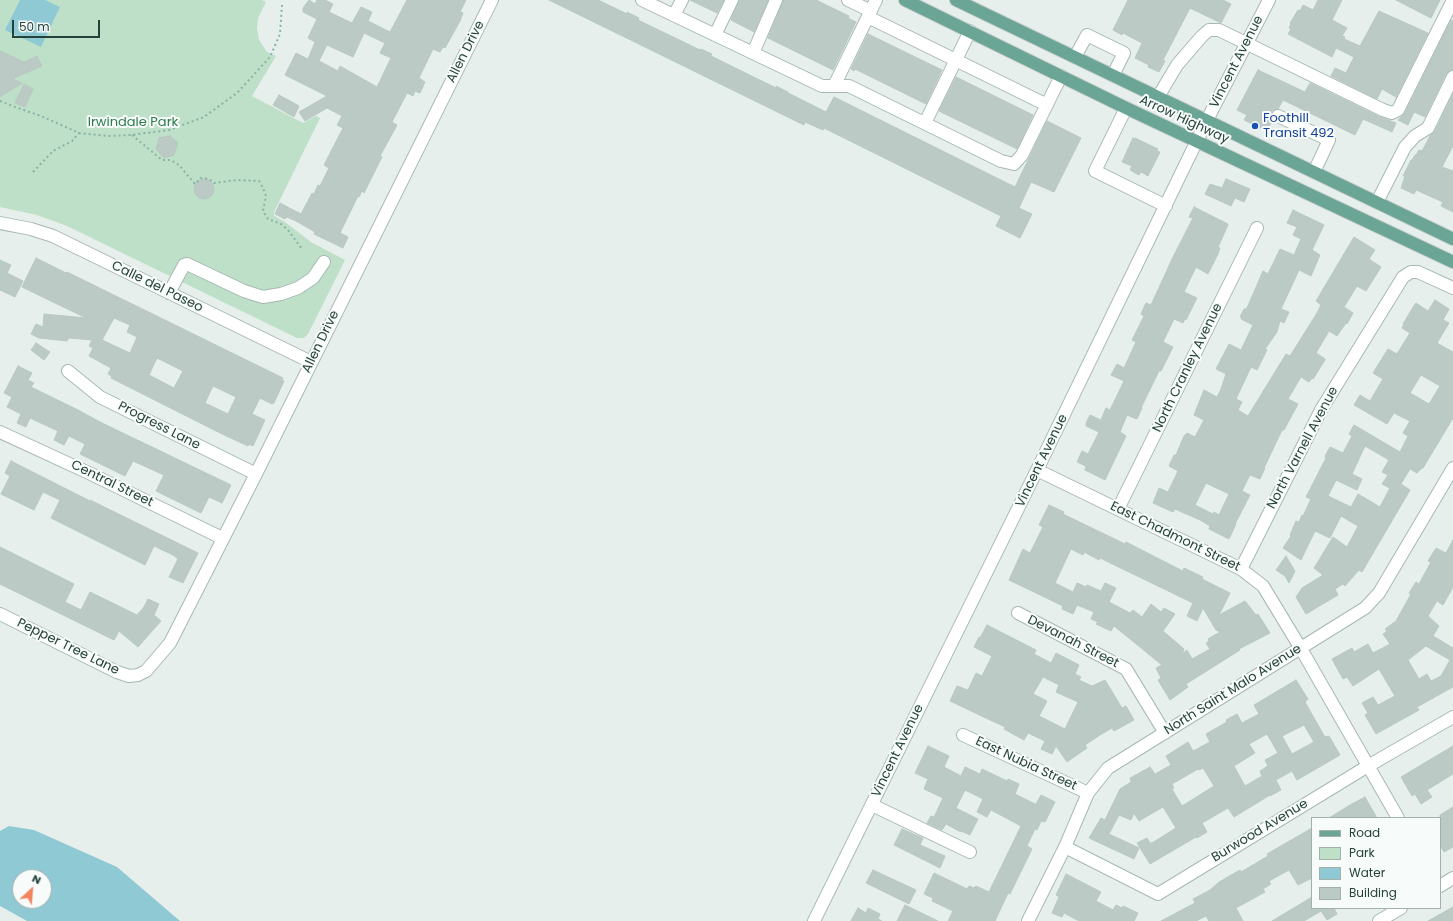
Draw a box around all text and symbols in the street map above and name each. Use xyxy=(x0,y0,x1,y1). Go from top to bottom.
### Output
scale bar xyxy=(14,12,102,38)
street label: Vincent Avenue xyxy=(1207,13,1267,111)
text: 50 m xyxy=(19,18,50,35)
street label: Allen Drive xyxy=(444,18,488,86)
street label: Arrow Highway xyxy=(1137,92,1231,148)
place label: Foothill Transit 492 xyxy=(1263,111,1334,142)
park label: Irwindale Park xyxy=(88,115,178,131)
marker: Foothill Transit 492 xyxy=(1250,121,1260,131)
street label: Calle del Paseo xyxy=(109,258,205,316)
street label: North Cranley Avenue xyxy=(1150,301,1226,435)
street label: Allen Drive xyxy=(299,308,343,376)
street label: North Varnell Avenue xyxy=(1264,384,1342,512)
street label: Progress Lane xyxy=(115,399,203,453)
street label: Vincent Avenue xyxy=(1013,412,1071,510)
street label: Central Street xyxy=(68,457,156,511)
street label: East Chadmont Street xyxy=(1107,499,1243,575)
street label: Devanah Street xyxy=(1025,612,1121,672)
street label: Pepper Tree Lane xyxy=(14,615,122,679)
street label: North Saint Malo Avenue xyxy=(1162,641,1304,739)
street label: Vincent Avenue xyxy=(869,702,927,800)
street label: East Nubia Street xyxy=(973,734,1079,794)
street label: Burwood Avenue xyxy=(1209,796,1311,866)
legend xyxy=(1311,817,1441,909)
text: Road xyxy=(1349,824,1380,841)
text: Park xyxy=(1349,844,1375,861)
text: Water xyxy=(1349,864,1385,881)
north arrow xyxy=(12,869,52,909)
text: N xyxy=(30,870,44,888)
text: Building xyxy=(1349,884,1397,901)

